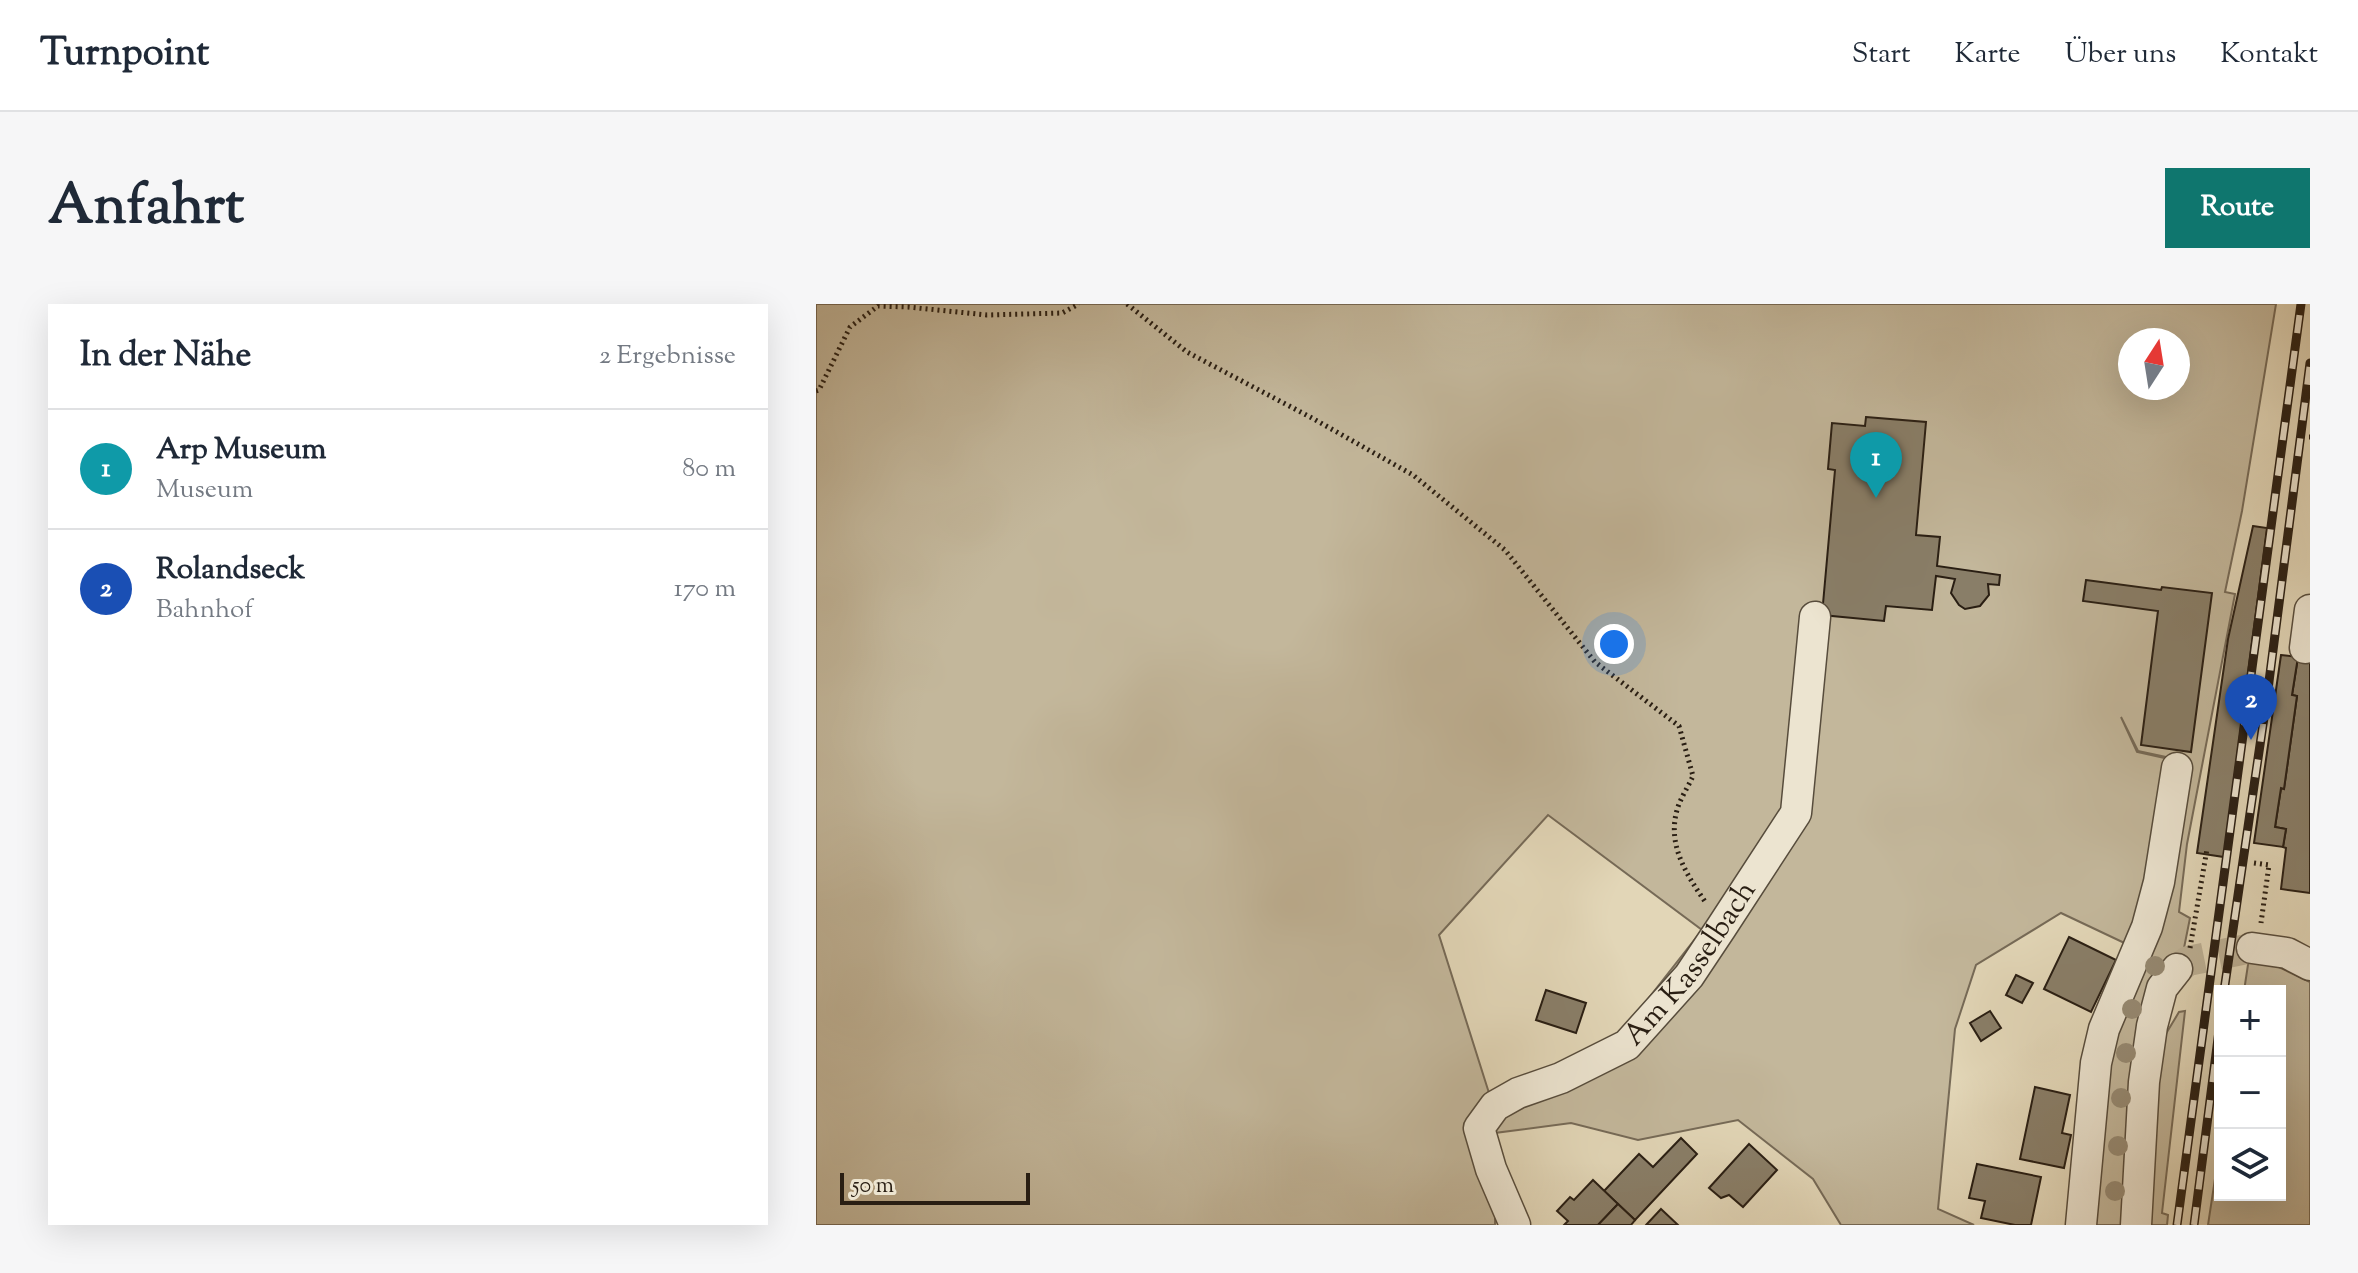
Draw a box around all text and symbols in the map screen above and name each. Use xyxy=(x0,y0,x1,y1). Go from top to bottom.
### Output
text: Turnpoint xyxy=(40,28,209,82)
text: Start xyxy=(1852,35,1911,75)
text: Karte xyxy=(1955,35,2021,75)
text: Über uns xyxy=(2065,35,2176,75)
text: Kontakt xyxy=(2220,35,2318,75)
text: Anfahrt xyxy=(48,168,244,249)
button: Route xyxy=(2165,168,2310,248)
north arrow xyxy=(2118,328,2190,400)
text: In der Nähe xyxy=(80,332,251,381)
text: 2 Ergebnisse xyxy=(599,338,736,375)
text: Arp Museum xyxy=(156,429,326,472)
pin: 1 xyxy=(1850,432,1902,498)
text: 1 xyxy=(102,451,110,488)
text: 80 m xyxy=(682,451,736,488)
text: Museum xyxy=(156,472,253,509)
text: Rolandseck xyxy=(156,549,305,592)
text: 2 xyxy=(100,571,112,608)
text: 170 m xyxy=(674,571,736,608)
text: Bahnhof xyxy=(156,592,253,629)
your location xyxy=(1594,624,1634,664)
pin: 2 xyxy=(2225,674,2277,740)
street label: Am Kasselbach xyxy=(1614,872,1768,1056)
map controls xyxy=(2214,985,2286,1201)
button: + xyxy=(2214,985,2286,1057)
button: − xyxy=(2214,1057,2286,1129)
button: layers xyxy=(2214,1129,2286,1201)
scale bar xyxy=(840,1169,1030,1205)
text: 50 m xyxy=(852,1171,894,1203)

